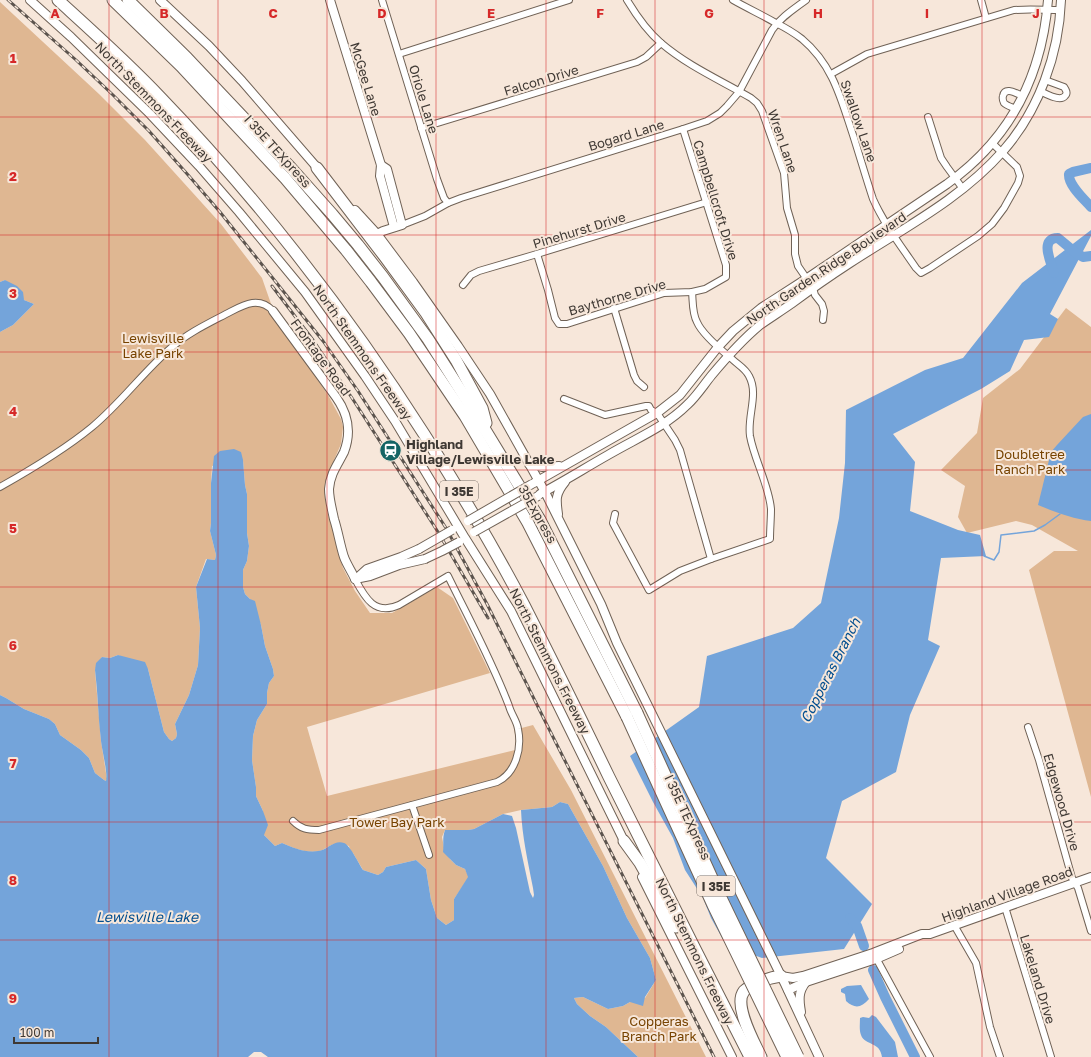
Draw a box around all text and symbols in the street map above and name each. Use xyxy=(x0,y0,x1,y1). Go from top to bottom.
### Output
text: A xyxy=(50,5,60,21)
text: B xyxy=(159,5,169,21)
text: C xyxy=(268,5,278,21)
text: D xyxy=(377,5,387,21)
text: E xyxy=(487,5,495,21)
text: F xyxy=(596,5,604,21)
text: G xyxy=(704,5,714,21)
text: H xyxy=(813,5,823,21)
text: I xyxy=(925,5,929,21)
text: J xyxy=(1032,5,1040,21)
street label: North Stemmons Freeway xyxy=(92,38,216,166)
street label: McGee Lane xyxy=(347,40,385,118)
text: 1 xyxy=(10,50,17,66)
street label: Falcon Drive xyxy=(502,61,580,99)
street label: Oriole Lane xyxy=(406,63,442,135)
street label: Swallow Lane xyxy=(837,78,881,164)
street label: Wren Lane xyxy=(765,107,801,175)
street label: I 35E TEXpress xyxy=(241,111,315,191)
street label: Bogard Lane xyxy=(586,116,666,154)
street label: Campbellcroft Drive xyxy=(690,138,742,262)
text: 2 xyxy=(9,168,17,184)
street label: Pinehurst Drive xyxy=(531,208,627,252)
street label: North Garden Ridge Boulevard xyxy=(743,208,909,328)
street label: Baythorne Drive xyxy=(566,275,668,319)
street label: North Stemmons Freeway xyxy=(310,281,416,423)
text: 3 xyxy=(9,285,17,301)
street label: Frontage Road xyxy=(288,315,354,399)
park label: Lewisville Lake Park xyxy=(122,330,184,361)
text: 4 xyxy=(9,403,17,419)
place label: Highland Village/Lewisville Lake xyxy=(406,436,555,467)
station icon: Highland Village/Lewisville Lake xyxy=(377,438,403,464)
park label: Doubletree Ranch Park xyxy=(995,446,1066,477)
road number: I 35E xyxy=(440,481,478,501)
street label: 35Express xyxy=(515,482,561,546)
text: 5 xyxy=(9,520,17,536)
street label: North Stemmons Freeway xyxy=(506,585,594,737)
water label: Copperas Branch xyxy=(796,614,864,725)
text: 6 xyxy=(9,637,17,653)
street label: Edgewood Drive xyxy=(1040,751,1084,853)
text: 7 xyxy=(9,755,17,771)
street label: I 35E TEXpress xyxy=(661,772,715,862)
park label: Tower Bay Park xyxy=(349,814,445,830)
street label: Highland Village Road xyxy=(939,863,1075,925)
text: 8 xyxy=(9,872,17,888)
street label: North Stemmons Freeway xyxy=(652,875,738,1028)
road number: I 35E xyxy=(697,876,735,896)
water label: Lewisville Lake xyxy=(96,908,199,925)
street label: Lakeland Drive xyxy=(1017,932,1059,1026)
text: 9 xyxy=(9,990,17,1006)
park label: Copperas Branch Park xyxy=(621,1013,697,1044)
scale bar xyxy=(14,1019,98,1045)
text: 100 m xyxy=(20,1025,54,1040)

